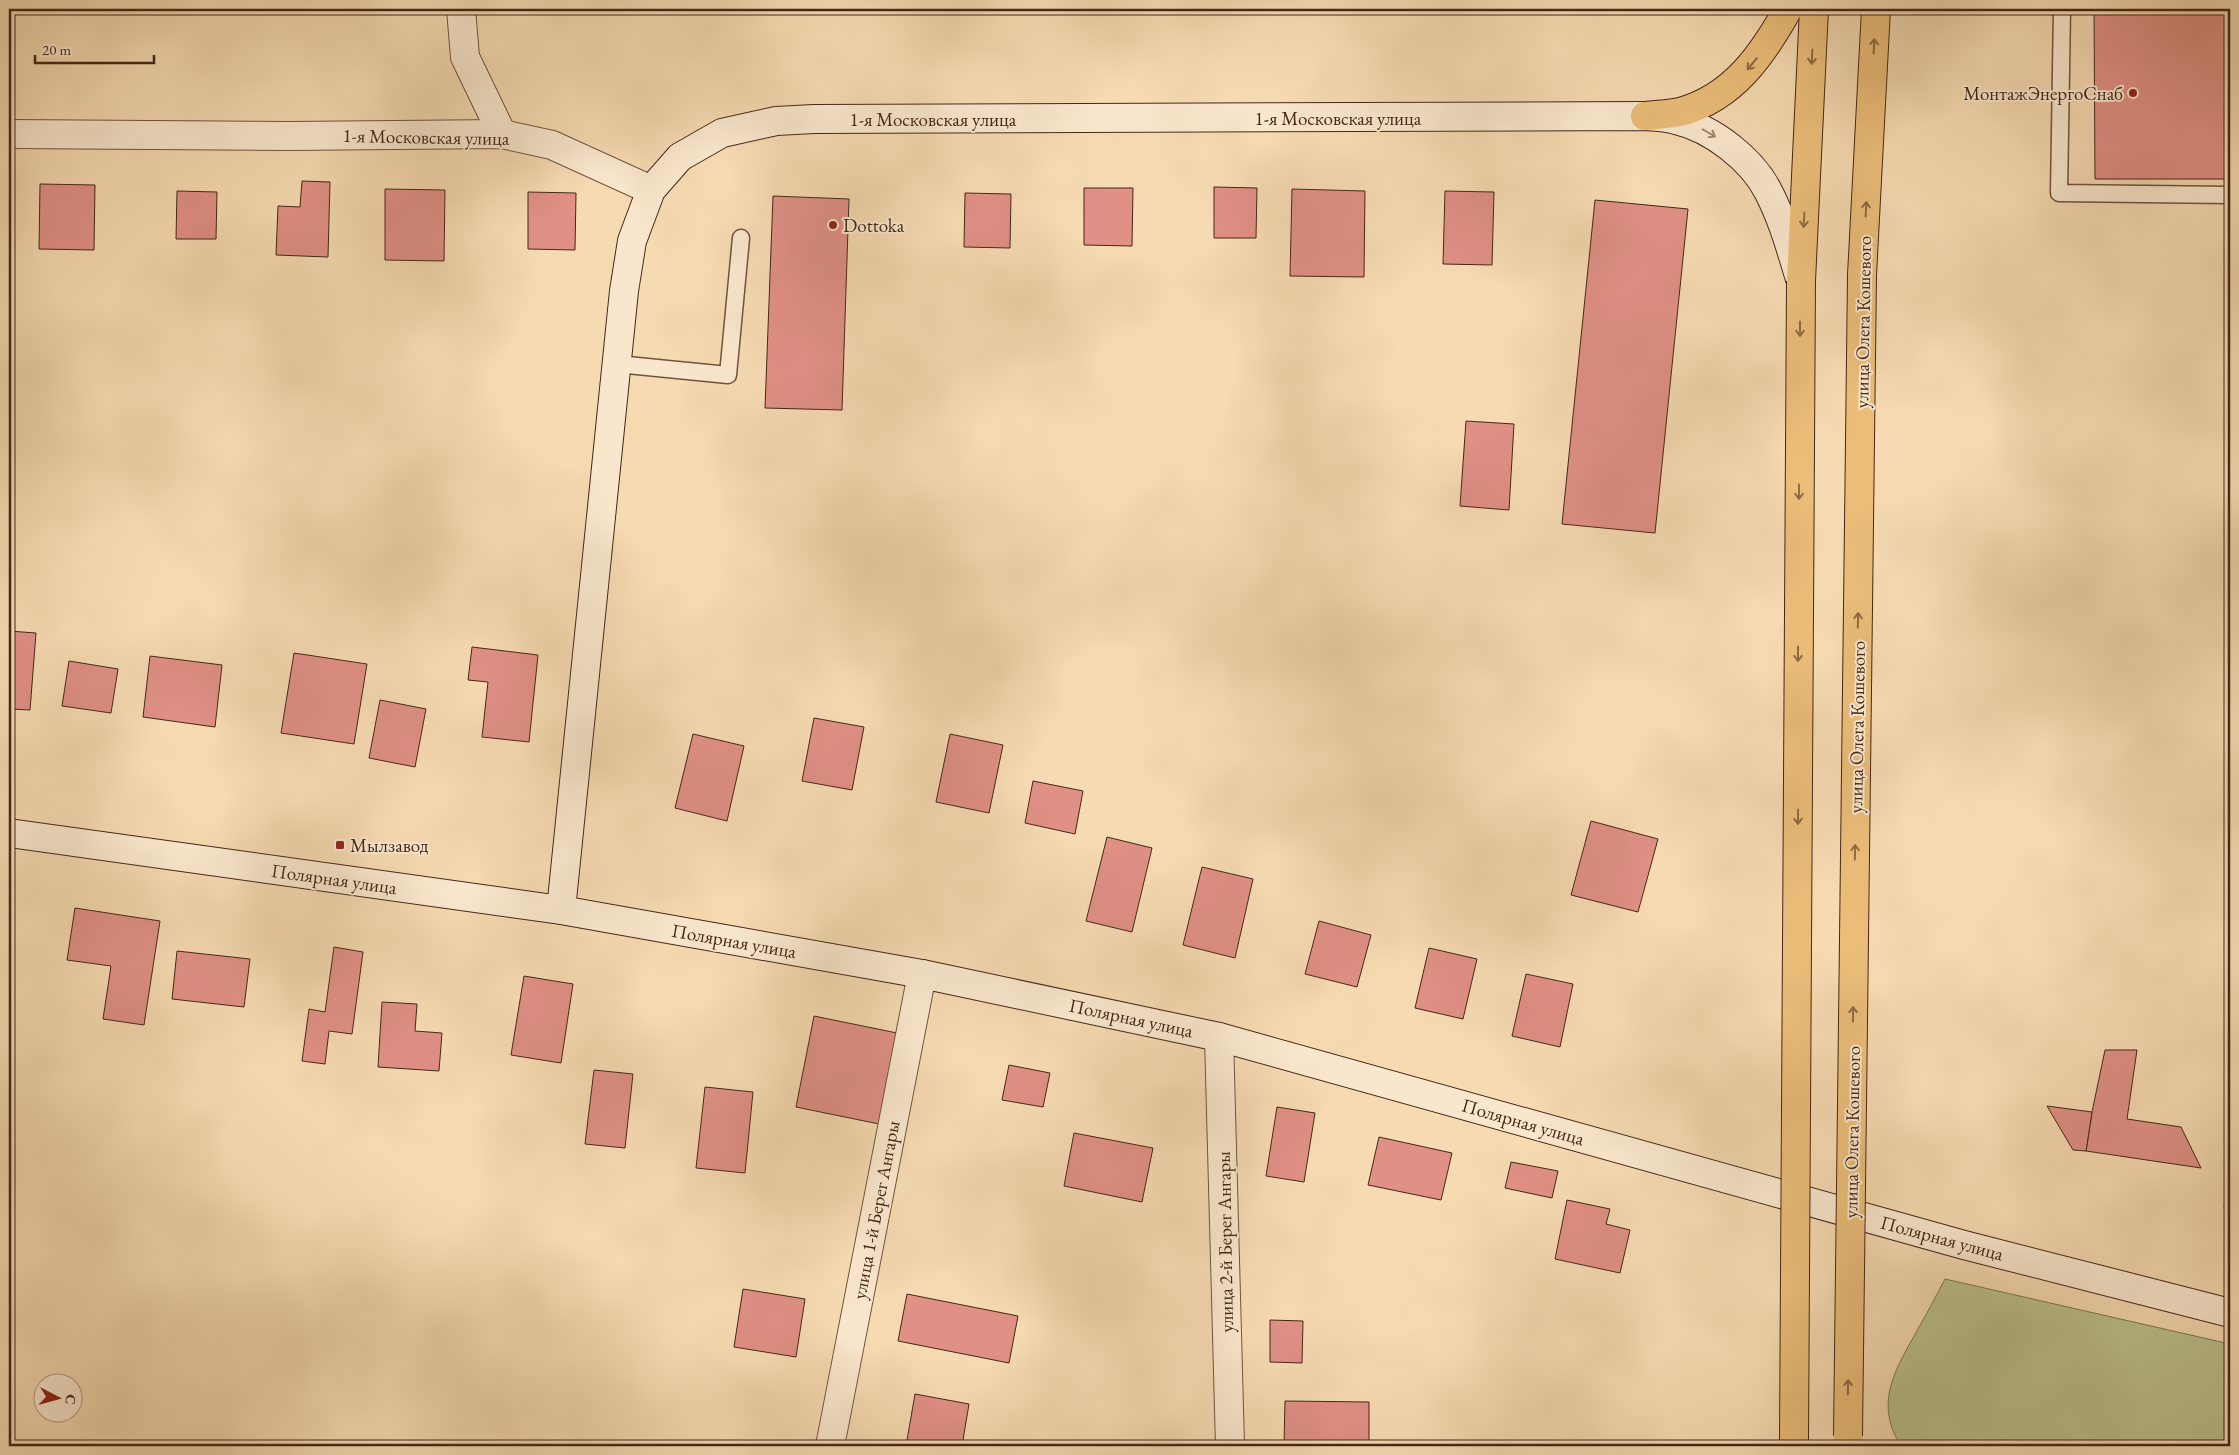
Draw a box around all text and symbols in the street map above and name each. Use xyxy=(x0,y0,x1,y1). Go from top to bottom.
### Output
scale bar xyxy=(35,32,154,64)
one-way arrow xyxy=(1869,39,1878,55)
text: 20 m xyxy=(42,40,71,59)
one-way arrow xyxy=(1807,49,1816,65)
one-way arrow xyxy=(1747,57,1758,70)
place label: МонтажЭнергоСнаб xyxy=(1963,81,2123,106)
marker: МонтажЭнергоСнаб xyxy=(2127,87,2139,99)
street label: 1-я Московская улица xyxy=(1255,106,1422,131)
street label: 1-я Московская улица xyxy=(850,107,1017,132)
street label: 1-я Московская улица xyxy=(342,123,510,151)
one-way arrow xyxy=(1701,129,1715,139)
one-way arrow xyxy=(1861,201,1870,217)
one-way arrow xyxy=(1799,211,1808,227)
place label: Dottoka xyxy=(843,213,905,238)
marker: Dottoka xyxy=(827,219,839,231)
street label: улица Олега Кошевого xyxy=(1849,236,1877,408)
one-way arrow xyxy=(1795,321,1805,337)
one-way arrow xyxy=(1794,484,1804,500)
one-way arrow xyxy=(1853,612,1863,628)
street label: улица Олега Кошевого xyxy=(1843,641,1871,813)
one-way arrow xyxy=(1794,646,1803,662)
one-way arrow xyxy=(1793,809,1802,825)
place label: Мылзавод xyxy=(350,833,429,858)
marker: Мылзавод xyxy=(334,839,346,851)
one-way arrow xyxy=(1850,844,1860,860)
street label: Полярная улица xyxy=(270,858,399,900)
street label: Полярная улица xyxy=(670,918,799,964)
street label: Полярная улица xyxy=(1067,993,1196,1043)
one-way arrow xyxy=(1848,1007,1858,1023)
street label: улица Олега Кошевого xyxy=(1838,1046,1866,1218)
street label: Полярная улица xyxy=(1459,1093,1588,1152)
street label: улица 1-й Берег Ангары xyxy=(846,1118,906,1301)
street label: улица 2-й Берег Ангары xyxy=(1211,1151,1239,1333)
street label: Полярная улица xyxy=(1878,1210,2007,1267)
north arrow xyxy=(32,1372,82,1422)
one-way arrow xyxy=(1843,1379,1853,1396)
text: С xyxy=(61,1393,80,1405)

